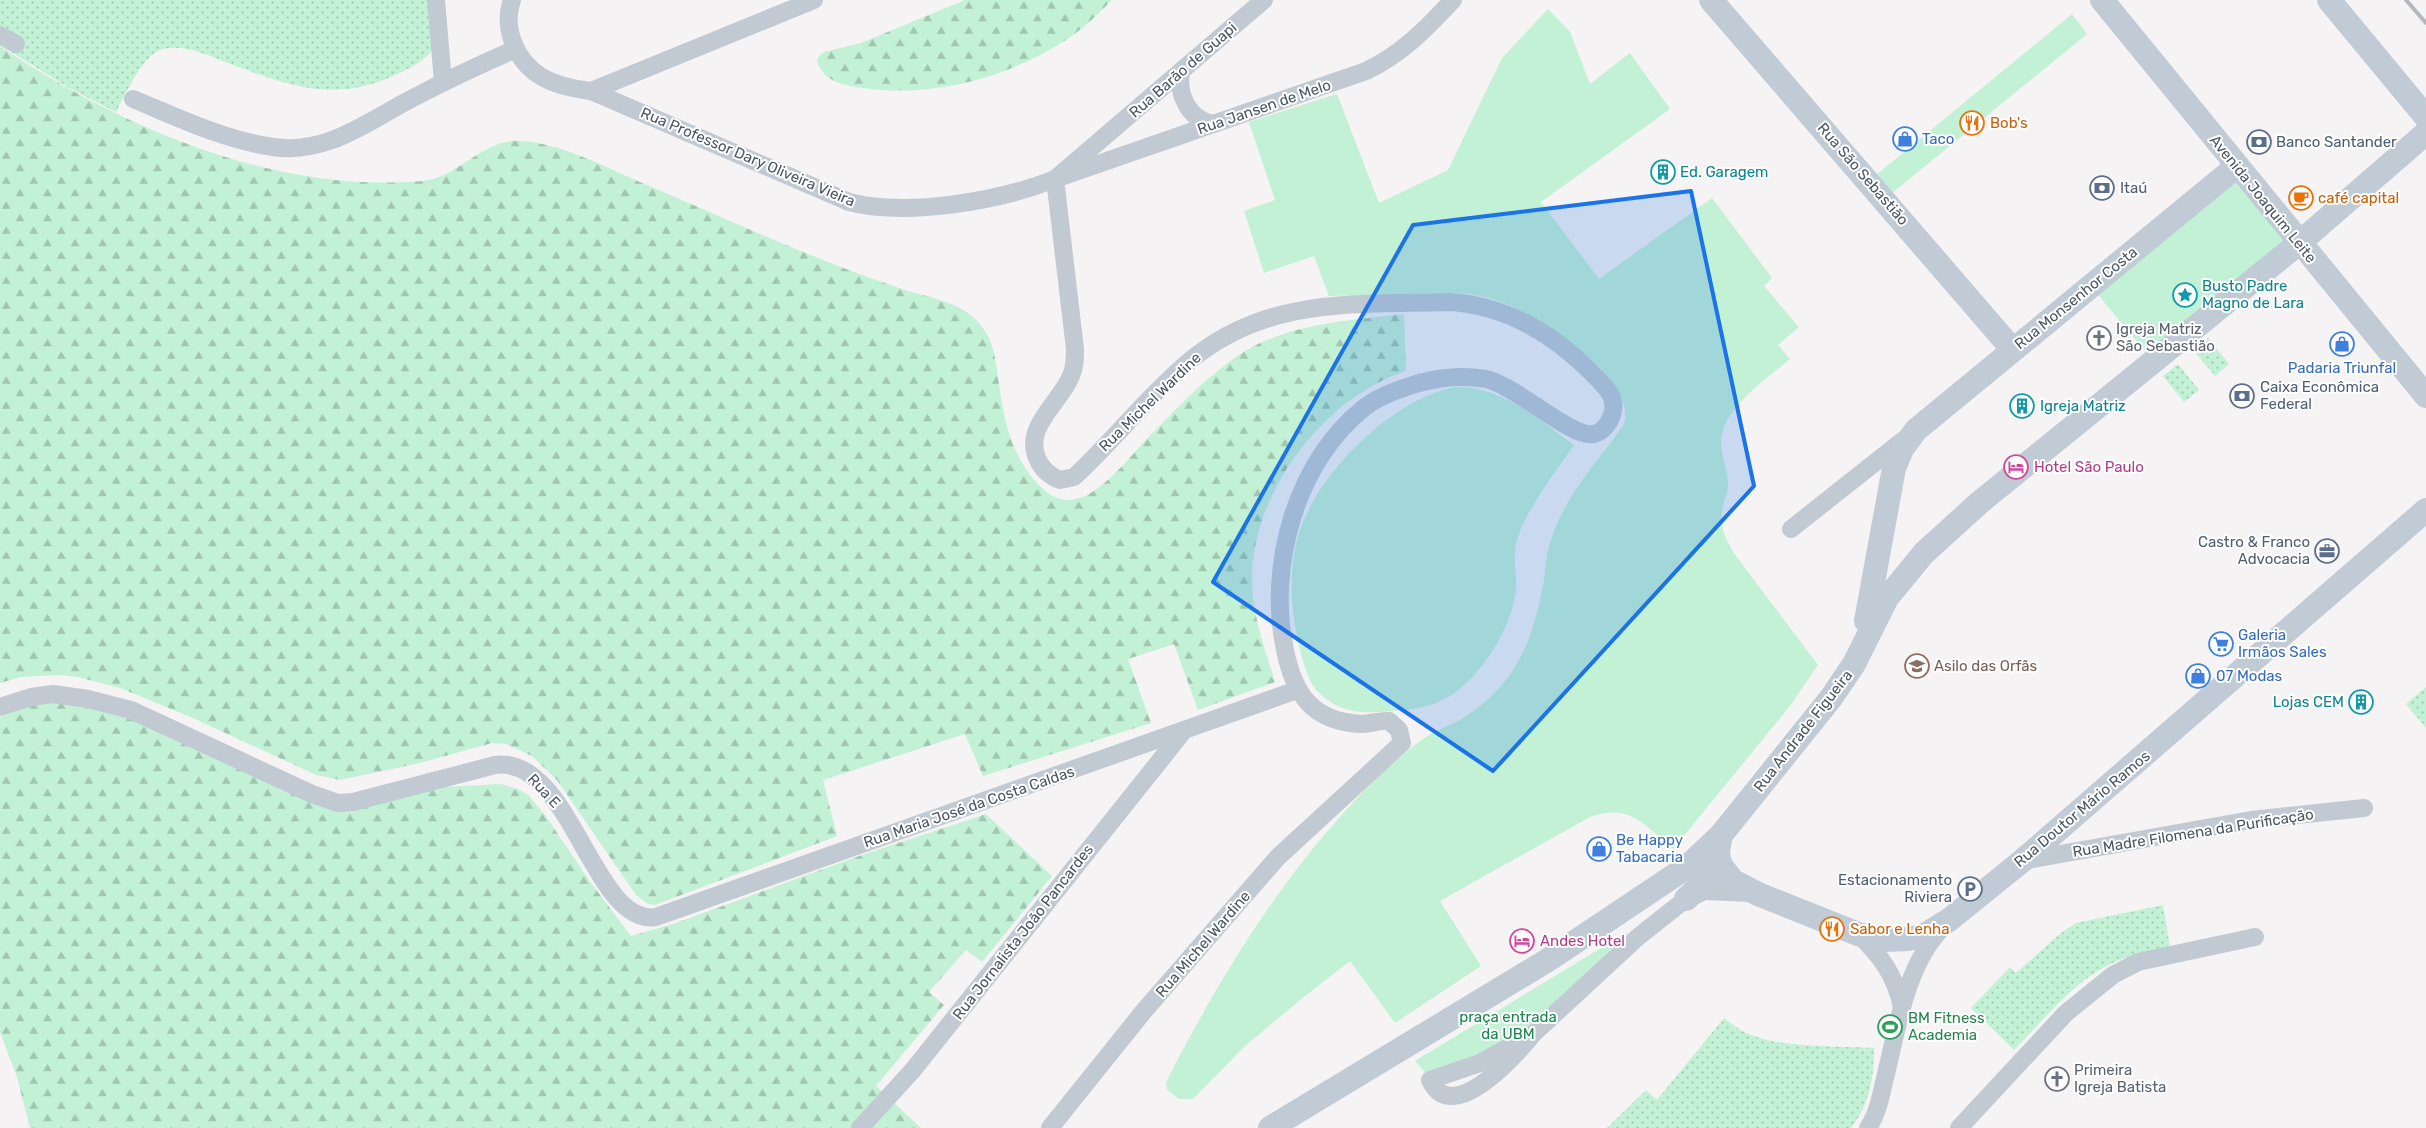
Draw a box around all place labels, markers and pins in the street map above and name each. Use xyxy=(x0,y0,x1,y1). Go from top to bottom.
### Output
restaurant icon: Bob's xyxy=(1959,110,1985,136)
place label: Bob's xyxy=(1990,114,2028,132)
shop icon: Taco xyxy=(1892,126,1918,152)
bank icon: Banco Santander xyxy=(2246,129,2272,155)
place label: Taco xyxy=(1922,130,1954,148)
place label: Banco Santander xyxy=(2276,133,2397,151)
building icon: Ed. Garagem xyxy=(1650,159,1676,185)
place label: Ed. Garagem xyxy=(1680,163,1768,181)
bank icon: Itaú xyxy=(2089,175,2115,201)
place label: Itaú xyxy=(2120,179,2147,197)
cafe icon: café capital xyxy=(2288,185,2314,211)
place label: café capital xyxy=(2318,189,2399,207)
place label: Busto Padre Magno de Lara xyxy=(2202,277,2304,312)
place icon: Busto Padre Magno de Lara xyxy=(2172,282,2198,308)
place label: Igreja Matriz São Sebastião xyxy=(2116,320,2215,355)
church icon: Igreja Matriz São Sebastião xyxy=(2086,325,2112,351)
shop icon: Padaria Triunfal xyxy=(2329,331,2355,357)
place label: Padaria Triunfal xyxy=(2288,359,2396,377)
place label: Caixa Econômica Federal xyxy=(2260,378,2379,413)
bank icon: Caixa Econômica Federal xyxy=(2229,383,2255,409)
building icon: Igreja Matriz xyxy=(2009,393,2035,419)
place label: Igreja Matriz xyxy=(2040,397,2126,415)
hotel icon: Hotel São Paulo xyxy=(2003,454,2029,480)
place label: Hotel São Paulo xyxy=(2034,458,2144,476)
place label: Castro & Franco Advocacia xyxy=(2198,533,2310,568)
office icon: Castro & Franco Advocacia xyxy=(2314,538,2340,564)
place label: Galeria Irmãos Sales xyxy=(2238,626,2327,661)
supermarket icon: Galeria Irmãos Sales xyxy=(2208,631,2234,657)
school or university icon: Asilo das Orfãs xyxy=(1904,653,1930,679)
place label: Asilo das Orfãs xyxy=(1934,657,2038,675)
shop icon: 07 Modas xyxy=(2185,663,2211,689)
place label: 07 Modas xyxy=(2216,667,2283,685)
building icon: Lojas CEM xyxy=(2348,689,2374,715)
place label: Lojas CEM xyxy=(2273,693,2344,711)
place label: Be Happy Tabacaria xyxy=(1616,831,1683,866)
shop icon: Be Happy Tabacaria xyxy=(1586,836,1612,862)
place label: Estacionamento Riviera xyxy=(1838,871,1952,906)
parking icon: Estacionamento Riviera xyxy=(1957,876,1983,902)
restaurant icon: Sabor e Lenha xyxy=(1819,916,1845,942)
place label: Sabor e Lenha xyxy=(1850,920,1949,938)
hotel icon: Andes Hotel xyxy=(1509,928,1535,954)
place label: Andes Hotel xyxy=(1540,932,1625,950)
place label: BM Fitness Academia xyxy=(1908,1009,1985,1044)
sports icon: BM Fitness Academia xyxy=(1877,1014,1903,1040)
place label: Primeira Igreja Batista xyxy=(2074,1061,2166,1096)
church icon: Primeira Igreja Batista xyxy=(2044,1066,2070,1092)

